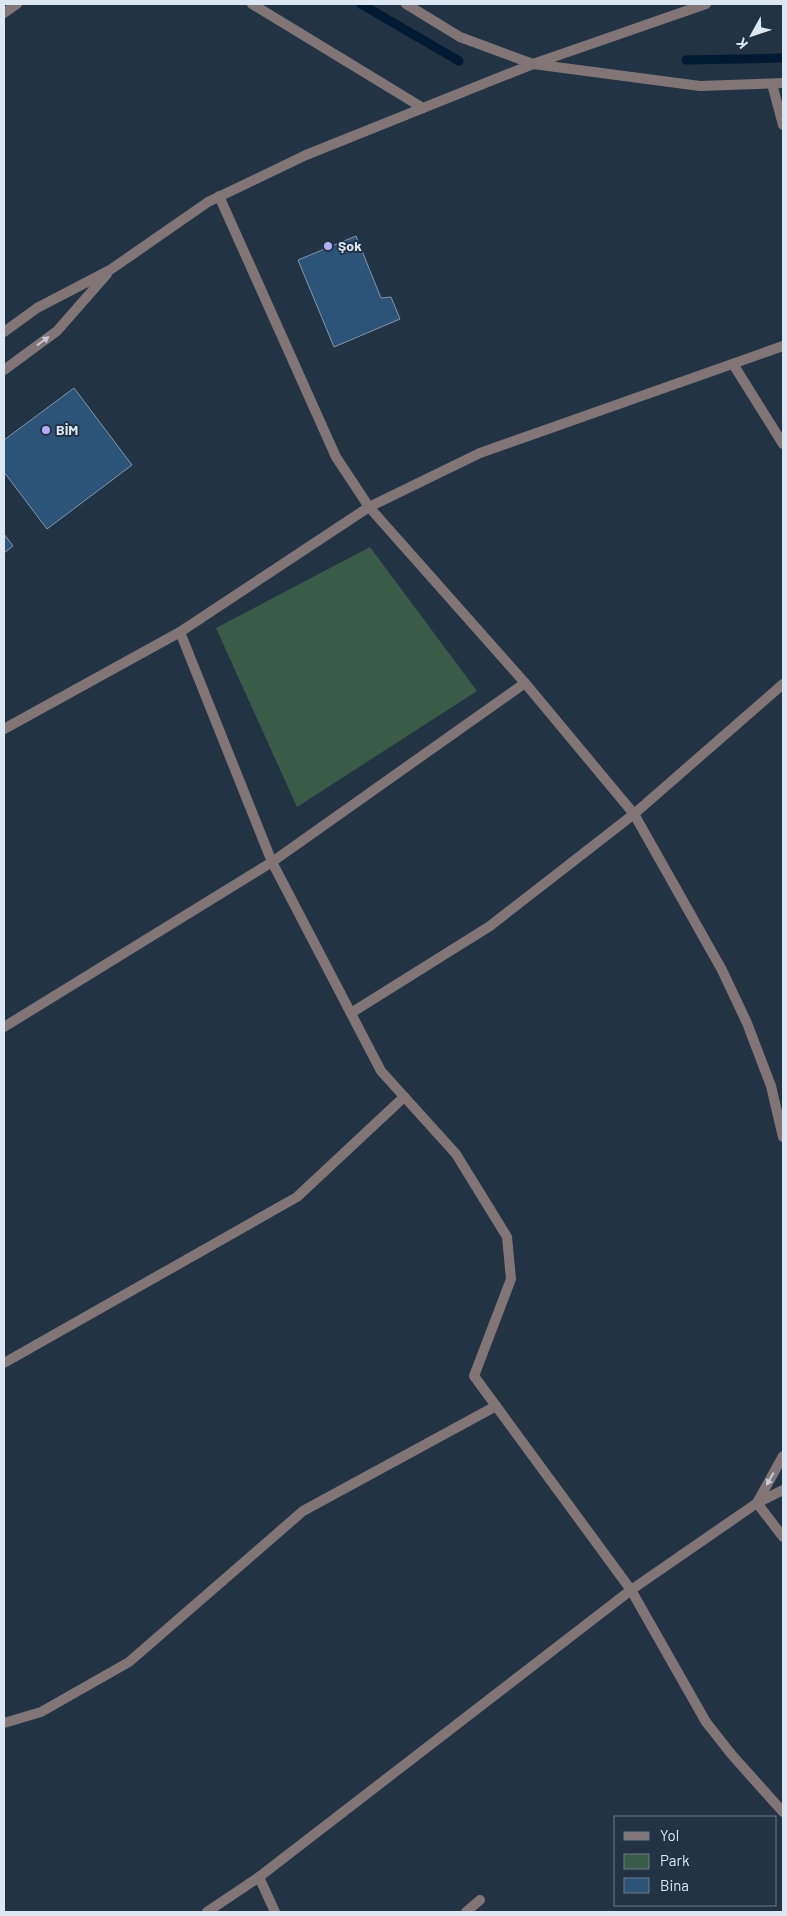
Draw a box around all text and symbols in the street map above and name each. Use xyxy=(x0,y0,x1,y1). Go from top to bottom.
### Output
north arrow xyxy=(727,10,777,60)
text: K xyxy=(732,35,751,52)
place label: Şok xyxy=(338,237,362,254)
marker: Şok xyxy=(322,240,334,252)
one-way arrow xyxy=(36,336,49,347)
place label: BİM xyxy=(56,421,78,438)
marker: BİM xyxy=(40,424,52,436)
one-way arrow xyxy=(765,1473,774,1486)
legend xyxy=(614,1816,777,1906)
text: Yol xyxy=(660,1826,679,1844)
text: Park xyxy=(660,1851,690,1869)
text: Bina xyxy=(660,1876,689,1894)

